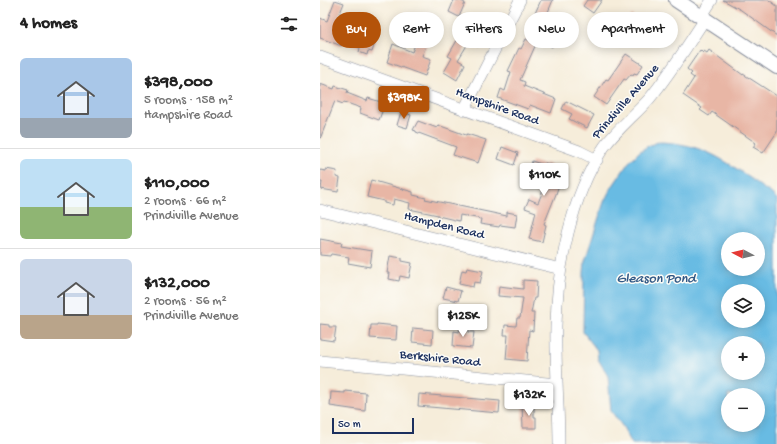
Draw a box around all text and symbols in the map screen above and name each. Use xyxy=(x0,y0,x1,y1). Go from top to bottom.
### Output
chip: Buy xyxy=(332,12,381,48)
chip: Rent xyxy=(389,12,444,48)
chip: Filters xyxy=(452,12,516,48)
chip: New xyxy=(524,12,579,48)
chip: Apartment xyxy=(587,12,678,48)
icon: filters xyxy=(278,13,300,35)
text: 4 homes xyxy=(20,14,77,34)
street label: Prindiville Avenue xyxy=(589,61,663,143)
text: $398,000 xyxy=(144,73,213,93)
icon: home xyxy=(52,74,100,122)
street label: Hampshire Road xyxy=(453,85,542,130)
pin: $398K xyxy=(376,86,432,120)
text: $398K xyxy=(387,91,421,106)
text: 5 rooms · 158 m² xyxy=(144,93,233,108)
text: Hampshire Road xyxy=(144,108,232,123)
pin: $110K xyxy=(516,163,572,197)
text: $110K xyxy=(529,168,559,183)
text: $110,000 xyxy=(144,174,209,194)
icon: home xyxy=(52,175,100,223)
text: 2 rooms · 66 m² xyxy=(144,194,226,209)
text: Prindiville Avenue xyxy=(144,209,238,224)
street label: Hampden Road xyxy=(402,209,487,244)
north arrow xyxy=(721,232,765,276)
map controls xyxy=(721,232,765,432)
water label: Gleason Pond xyxy=(616,271,697,288)
text: $132,000 xyxy=(144,274,210,294)
icon: home xyxy=(52,275,100,323)
button: layers xyxy=(721,284,765,328)
text: 2 rooms · 56 m² xyxy=(144,294,227,309)
pin: $125K xyxy=(435,304,491,338)
text: Prindiville Avenue xyxy=(144,309,238,324)
text: $125K xyxy=(447,309,479,324)
button: + xyxy=(721,336,765,380)
street label: Berkshire Road xyxy=(398,347,482,371)
pin: $132K xyxy=(501,383,557,417)
text: $132K xyxy=(513,388,545,403)
button: − xyxy=(721,388,765,432)
scale bar xyxy=(332,416,414,435)
text: 50 m xyxy=(338,419,360,431)

